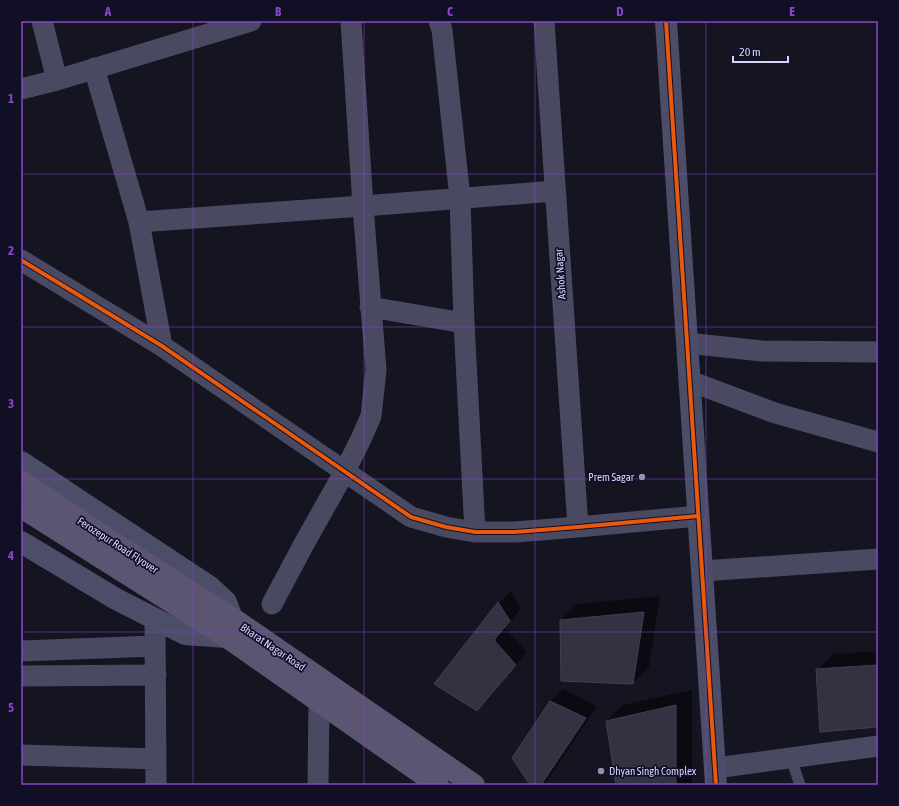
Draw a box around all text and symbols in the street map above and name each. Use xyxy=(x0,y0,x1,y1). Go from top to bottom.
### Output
text: A xyxy=(104,4,112,19)
text: B xyxy=(275,4,282,19)
text: C xyxy=(447,4,453,19)
text: D xyxy=(616,4,624,19)
text: E xyxy=(789,4,795,19)
scale bar xyxy=(733,38,788,64)
text: 20 m xyxy=(739,45,761,59)
text: 1 xyxy=(8,91,14,106)
text: 2 xyxy=(8,243,14,258)
street label: Ashok Nagar xyxy=(552,248,568,300)
text: 3 xyxy=(8,396,14,411)
place label: Prem Sagar xyxy=(588,471,635,483)
marker: Prem Sagar xyxy=(637,472,647,482)
street label: Ferozepur Road Flyover xyxy=(76,514,161,576)
text: 4 xyxy=(7,548,14,563)
street label: Bharat Nagar Road xyxy=(238,621,308,673)
text: 5 xyxy=(8,700,14,715)
place label: Dhyan Singh Complex xyxy=(609,765,697,777)
marker: Dhyan Singh Complex xyxy=(596,766,606,776)

